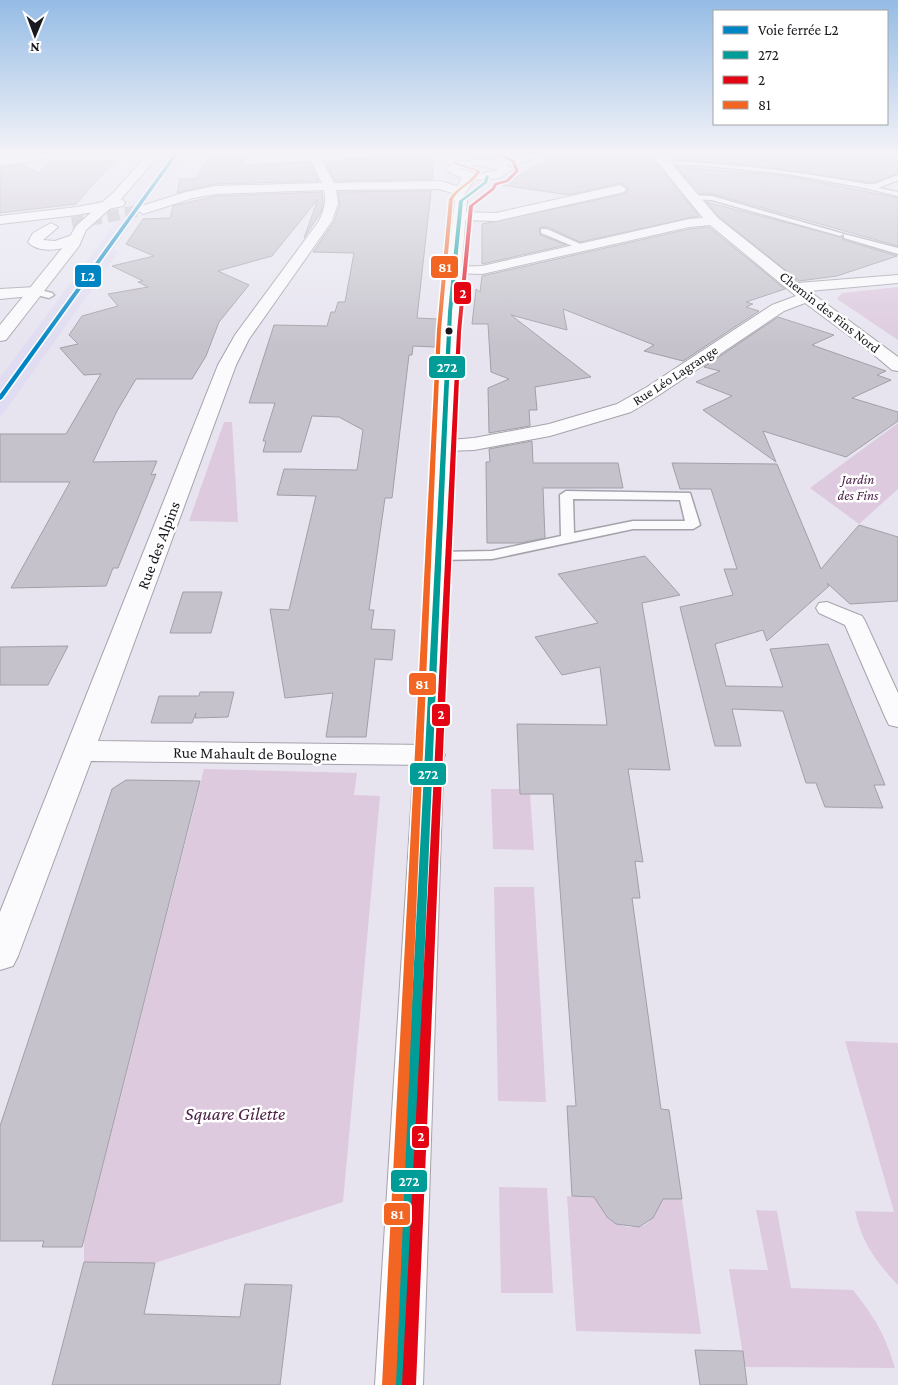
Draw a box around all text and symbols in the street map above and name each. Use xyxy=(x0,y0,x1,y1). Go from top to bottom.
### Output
north arrow xyxy=(10,10,60,60)
legend xyxy=(713,10,888,125)
text: Voie ferrée L2 xyxy=(758,22,839,38)
text: N xyxy=(29,40,40,56)
text: 272 xyxy=(758,47,779,63)
text: 2 xyxy=(758,72,765,88)
text: 81 xyxy=(758,97,771,113)
line badge: 81 xyxy=(430,255,459,279)
text: 81 xyxy=(438,259,452,275)
line badge: L2 xyxy=(74,264,102,288)
text: L2 xyxy=(81,268,95,284)
street label: Chemin des Fins Nord xyxy=(777,268,884,357)
line badge: 2 xyxy=(453,281,472,305)
text: 2 xyxy=(459,285,467,301)
unlabelled marker xyxy=(444,326,454,336)
street label: Rue Léo Lagrange xyxy=(629,342,721,408)
line badge: 272 xyxy=(428,355,466,379)
text: 272 xyxy=(437,359,457,375)
park label: Jardin des Fins xyxy=(838,471,879,503)
street label: Rue des Alpins xyxy=(134,499,184,592)
line badge: 81 xyxy=(408,672,437,696)
text: 81 xyxy=(415,676,429,692)
line badge: 2 xyxy=(431,703,451,727)
text: 2 xyxy=(437,706,445,722)
street label: Rue Mahault de Boulogne xyxy=(173,744,337,764)
line badge: 272 xyxy=(409,762,447,786)
text: 272 xyxy=(418,766,438,782)
park label: Square Gilette xyxy=(185,1103,285,1124)
line badge: 2 xyxy=(411,1125,430,1149)
text: 2 xyxy=(417,1128,425,1144)
line badge: 272 xyxy=(390,1169,428,1193)
text: 272 xyxy=(399,1173,419,1189)
line badge: 81 xyxy=(383,1202,411,1226)
text: 81 xyxy=(390,1206,404,1222)

